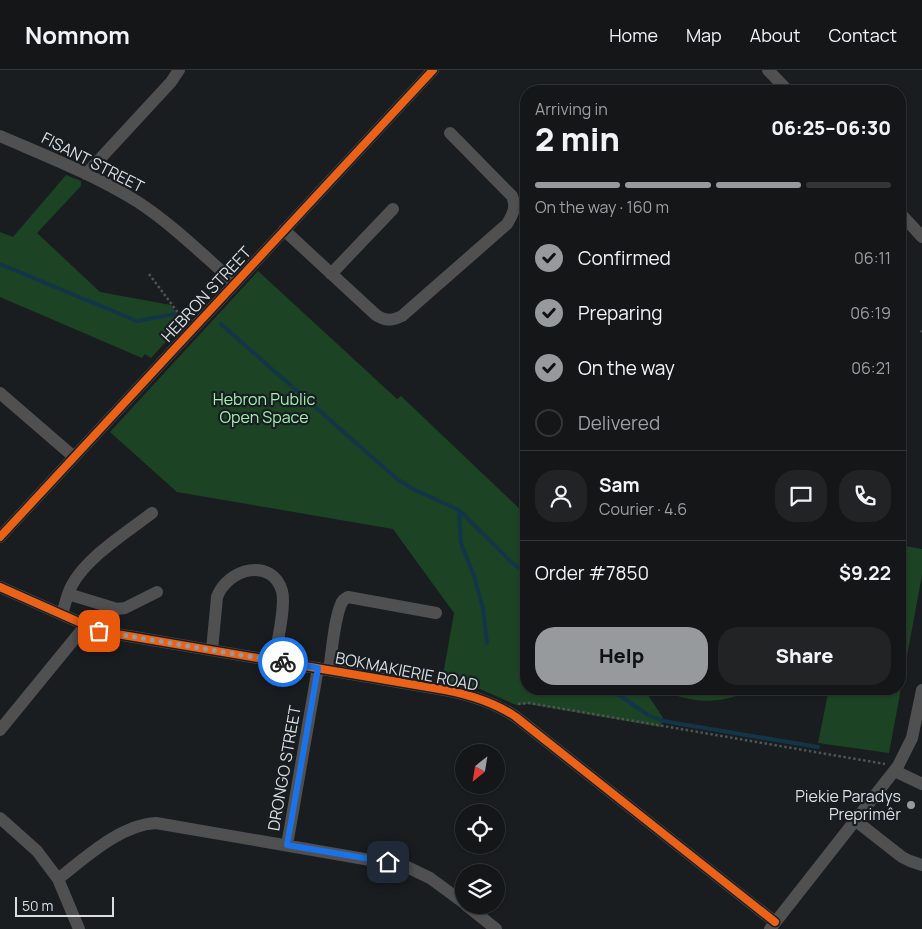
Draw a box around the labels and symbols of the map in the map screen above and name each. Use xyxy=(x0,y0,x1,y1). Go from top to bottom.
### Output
street label: FISANT STREET xyxy=(38,127,148,197)
street label: HEBRON STREET xyxy=(156,241,256,346)
park label: Hebron Public Open Space xyxy=(213,388,315,428)
pin xyxy=(78,610,120,652)
courier xyxy=(258,637,308,687)
street label: BOKMAKIERIE ROAD xyxy=(334,646,481,696)
street label: DRONGO STREET xyxy=(262,703,306,832)
north arrow xyxy=(455,744,505,794)
place label: Piekie Paradys Preprimêr xyxy=(795,785,901,825)
marker: Piekie Paradys Preprimêr xyxy=(905,799,917,811)
pin xyxy=(367,841,409,883)
scale bar xyxy=(15,894,114,917)

